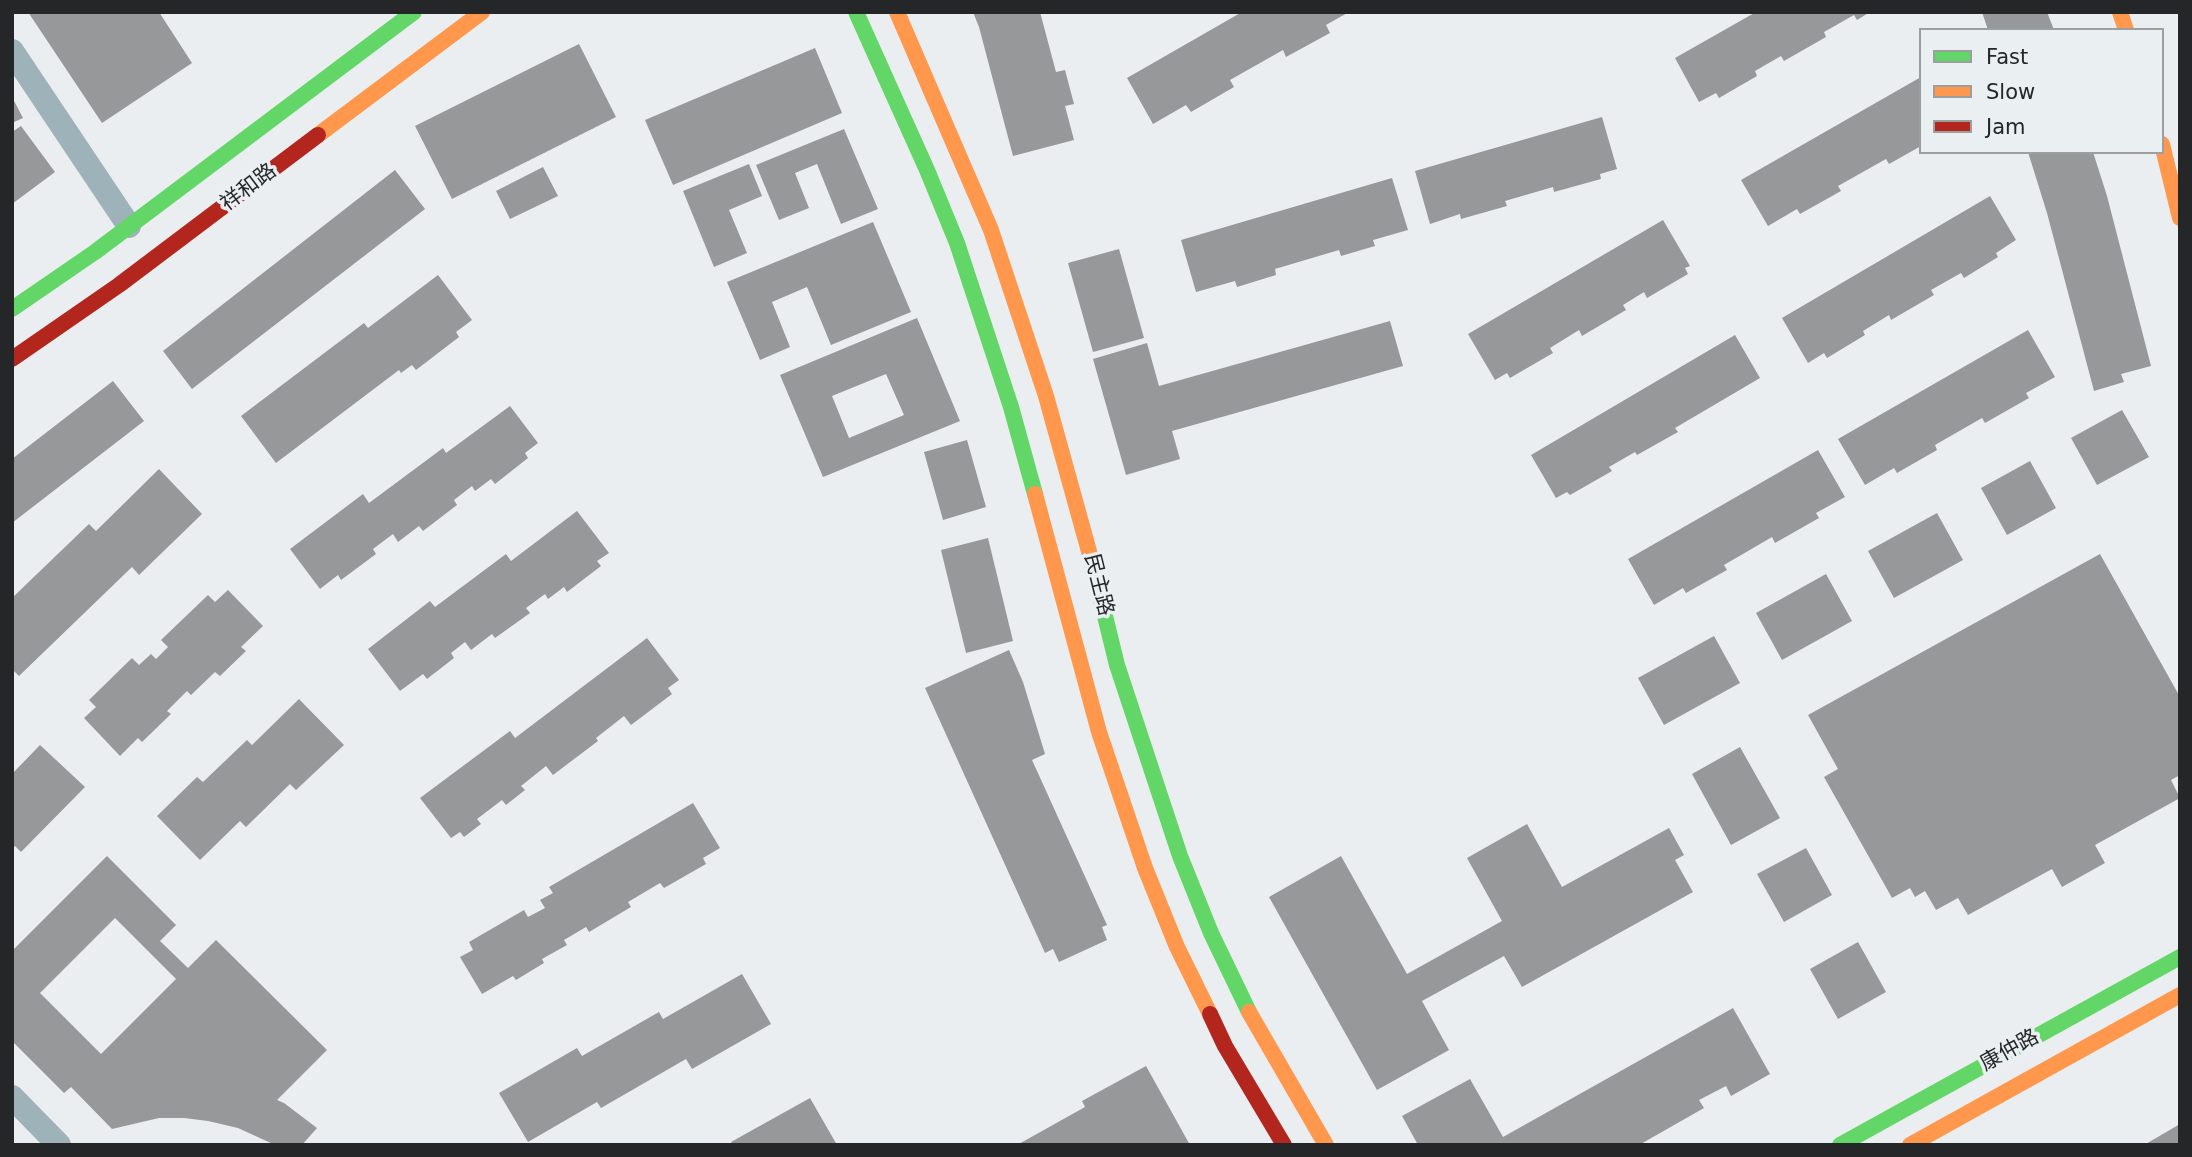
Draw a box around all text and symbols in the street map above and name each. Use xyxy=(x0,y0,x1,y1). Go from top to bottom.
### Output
legend xyxy=(1919,28,2164,154)
text: Fast xyxy=(1986,45,2028,69)
text: Slow xyxy=(1986,80,2035,104)
text: Jam xyxy=(1986,115,2026,139)
street label: 祥和路 xyxy=(216,159,282,217)
street label: 民主路 xyxy=(1078,551,1118,619)
street label: 康仲路 xyxy=(1976,1025,2044,1077)

